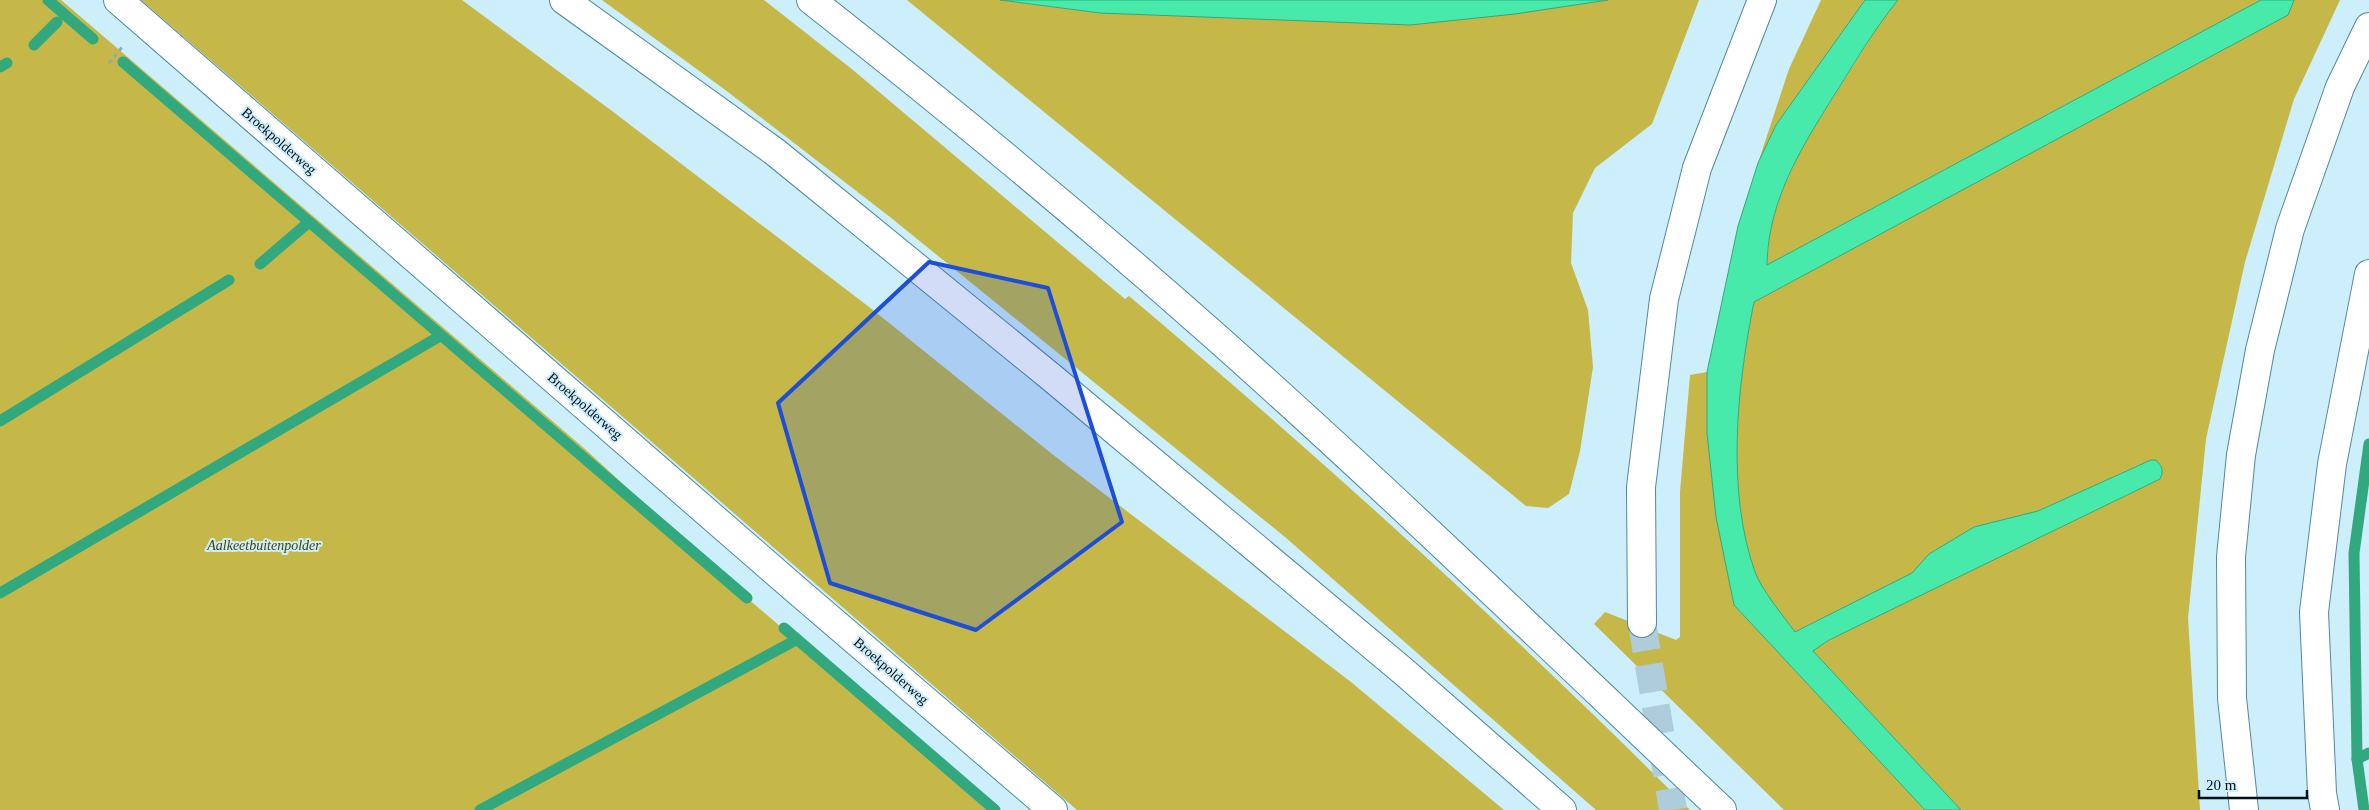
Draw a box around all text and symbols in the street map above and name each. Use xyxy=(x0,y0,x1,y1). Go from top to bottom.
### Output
street label: Broekpolderweg xyxy=(239,105,319,177)
street label: Broekpolderweg xyxy=(545,370,625,442)
park label: Aalkeetbuitenpolder xyxy=(206,538,321,553)
street label: Broekpolderweg xyxy=(851,635,931,707)
scale bar xyxy=(2199,768,2306,800)
text: 20 m xyxy=(2206,777,2237,793)

